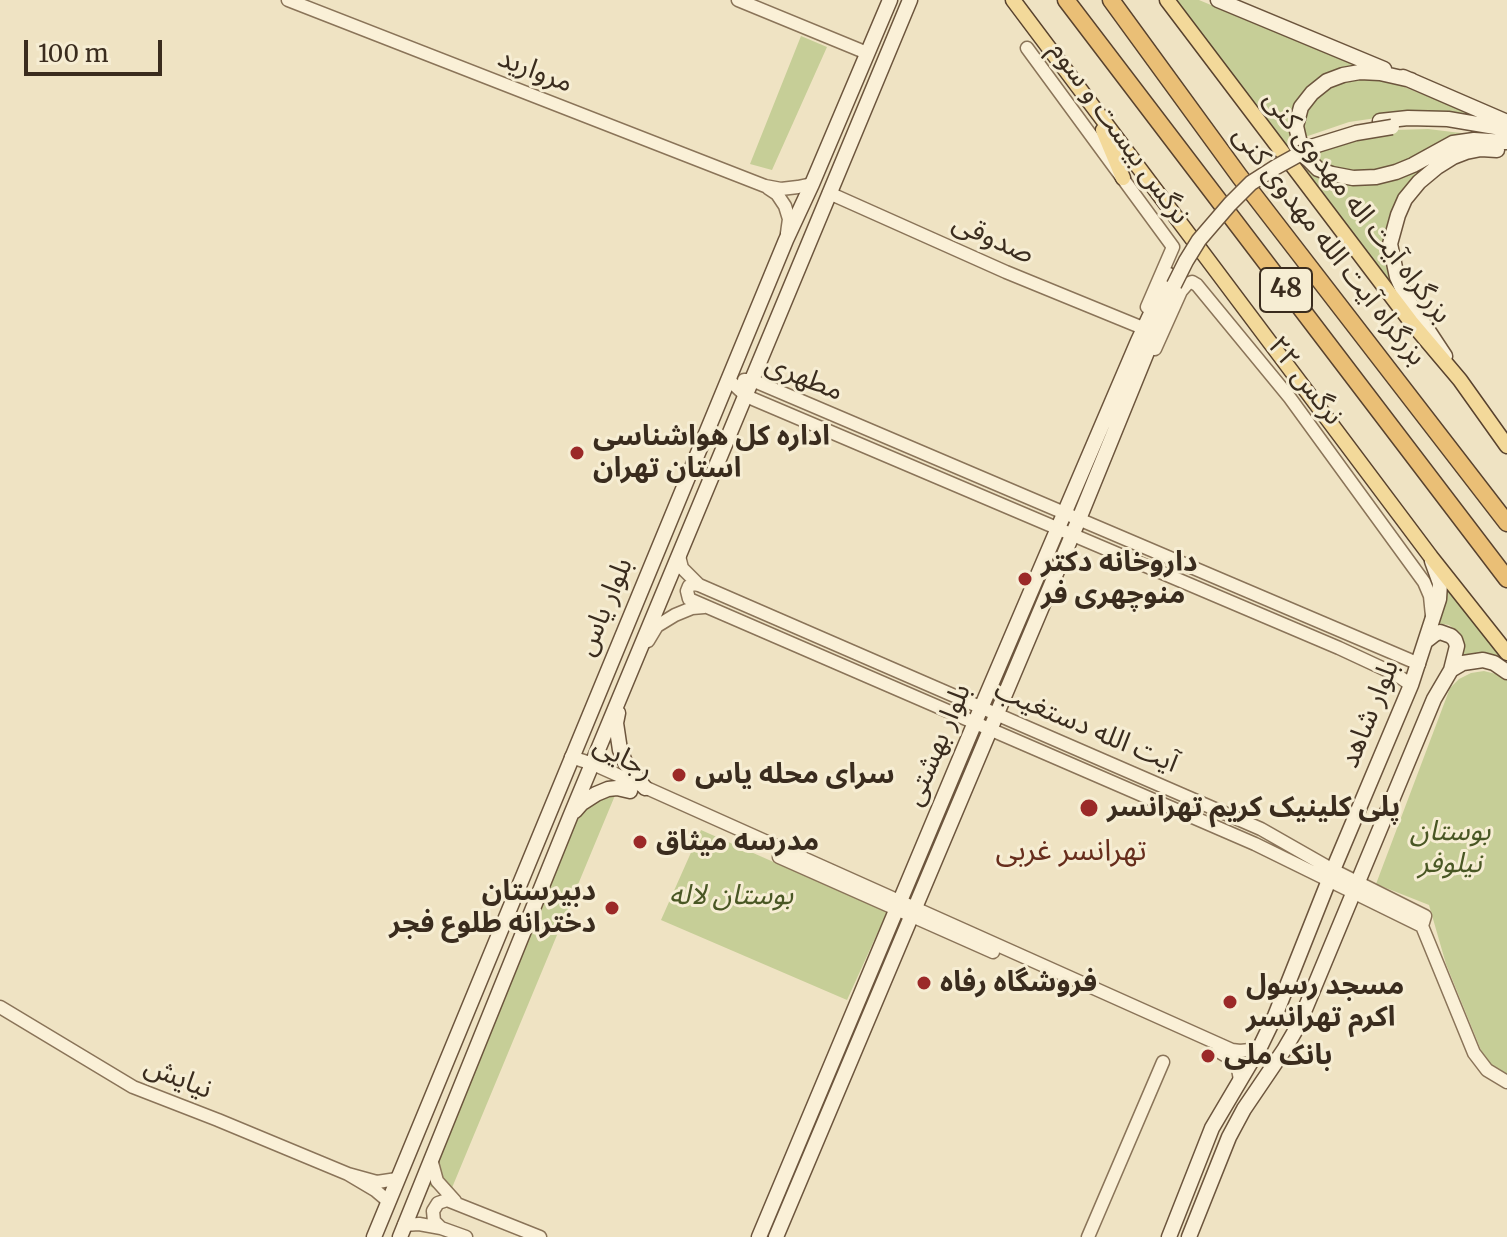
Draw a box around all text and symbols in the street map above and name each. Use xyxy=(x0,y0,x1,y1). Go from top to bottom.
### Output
scale bar xyxy=(28,24,166,74)
street label: نرگس بیست و سوم xyxy=(1041,35,1197,231)
text: 100 m xyxy=(38,38,108,69)
street label: مروارید xyxy=(493,41,577,101)
street label: بزرگراه آیت اله مهدوی کنی xyxy=(1256,84,1458,330)
street label: بزرگراه آیت الله مهدوی کنی xyxy=(1225,119,1433,373)
street label: صدوقی xyxy=(947,206,1039,272)
road number: 48 xyxy=(1260,268,1312,312)
street label: نرگس ۲۲ xyxy=(1260,330,1350,432)
street label: مطهری xyxy=(760,347,848,409)
place label: اداره کل هواشناسی استان تهران xyxy=(593,420,830,486)
marker: اداره کل هواشناسی استان تهران xyxy=(568,444,586,462)
place label: داروخانه دکتر منوچهری فر xyxy=(1041,546,1197,612)
street label: بلوار یاس xyxy=(569,553,641,661)
marker: داروخانه دکتر منوچهری فر xyxy=(1016,570,1034,588)
street label: بلوار شاهد xyxy=(1333,655,1407,773)
street label: آیت الله دستغیب xyxy=(989,673,1183,781)
street label: بلوار بهشتی xyxy=(897,679,979,811)
street label: رجایی xyxy=(587,728,659,788)
place label: سرای محله یاس xyxy=(695,758,895,792)
marker: سرای محله یاس xyxy=(670,766,688,784)
place label: پلی کلینیک کریم تهرانسر xyxy=(1107,791,1400,825)
marker: پلی کلینیک کریم تهرانسر xyxy=(1078,797,1100,819)
park label: بوستان نیلوفر xyxy=(1410,815,1490,881)
place label: مدرسه میثاق xyxy=(656,825,819,859)
marker: مدرسه میثاق xyxy=(631,833,649,851)
district label: تهرانسر غربی xyxy=(995,834,1147,870)
place label: دبیرستان دخترانه طلوع فجر xyxy=(389,875,596,941)
park label: بوستان لاله xyxy=(669,879,793,913)
marker: دبیرستان دخترانه طلوع فجر xyxy=(603,899,621,917)
place label: فروشگاه رفاه xyxy=(940,966,1097,1000)
place label: مسجد رسول اکرم تهرانسر xyxy=(1246,969,1404,1035)
marker: فروشگاه رفاه xyxy=(915,974,933,992)
marker: مسجد رسول اکرم تهرانسر xyxy=(1221,993,1239,1011)
place label: بانک ملی xyxy=(1224,1039,1332,1073)
marker: بانک ملی xyxy=(1199,1047,1217,1065)
street label: نیایش xyxy=(139,1049,217,1107)

